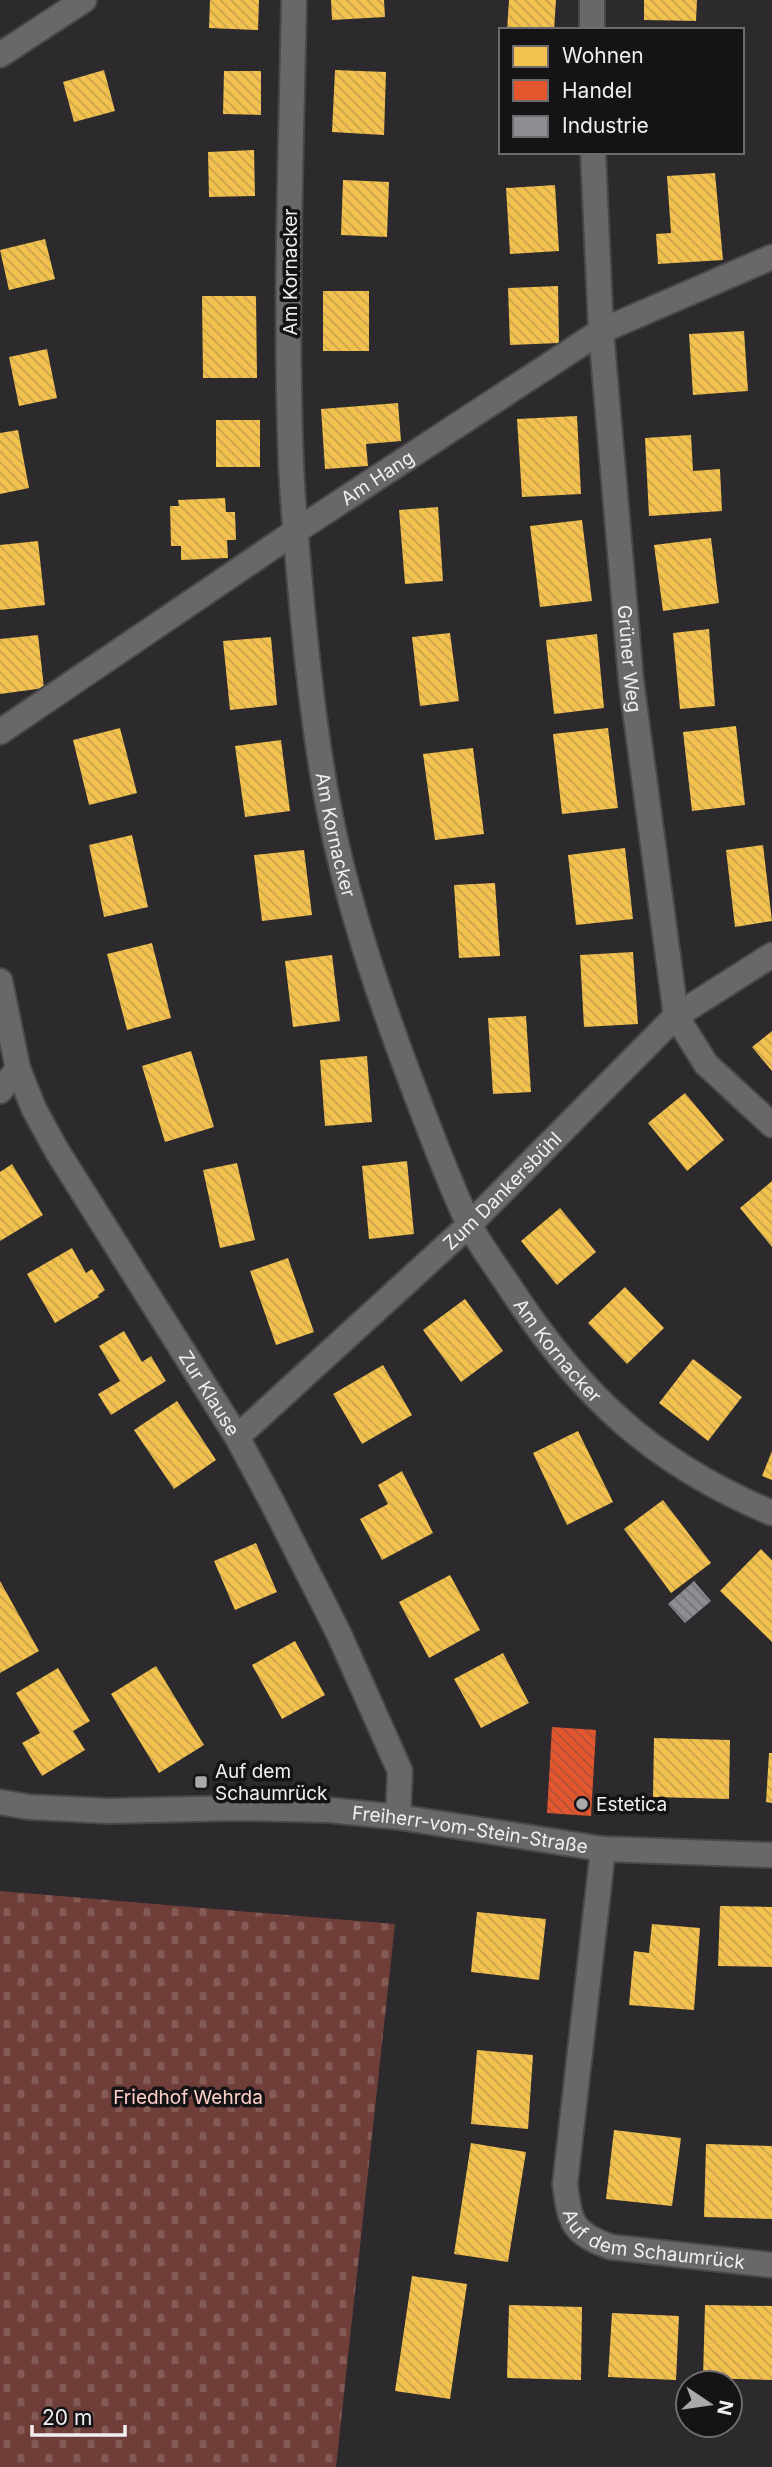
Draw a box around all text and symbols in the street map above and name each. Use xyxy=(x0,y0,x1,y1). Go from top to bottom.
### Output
legend xyxy=(499,28,744,154)
text: Wohnen xyxy=(562,43,644,68)
text: Handel xyxy=(562,78,632,103)
text: Industrie xyxy=(562,113,649,138)
street label: Am Kornacker xyxy=(279,209,302,335)
street label: Am Hang xyxy=(336,445,418,510)
street label: Grüner Weg xyxy=(613,604,647,714)
street label: Am Kornacker xyxy=(311,771,361,900)
street label: Zum Dankersbühl xyxy=(438,1127,566,1255)
street label: Am Kornacker xyxy=(509,1294,607,1407)
street label: Zur Klause xyxy=(174,1346,245,1440)
place label: Auf dem Schaumrück xyxy=(215,1760,328,1805)
marker: Auf dem Schaumrück xyxy=(193,1774,209,1790)
place label: Estetica xyxy=(596,1793,667,1816)
marker: Estetica xyxy=(574,1796,590,1812)
street label: Freiherr-vom-Stein-Straße xyxy=(351,1801,590,1858)
park label: Friedhof Wehrda xyxy=(113,2086,263,2109)
street label: Auf dem Schaumrück xyxy=(558,2206,747,2273)
north arrow xyxy=(674,2369,744,2439)
scale bar xyxy=(32,2394,124,2438)
text: N xyxy=(712,2398,738,2417)
text: 20 m xyxy=(42,2405,92,2430)

